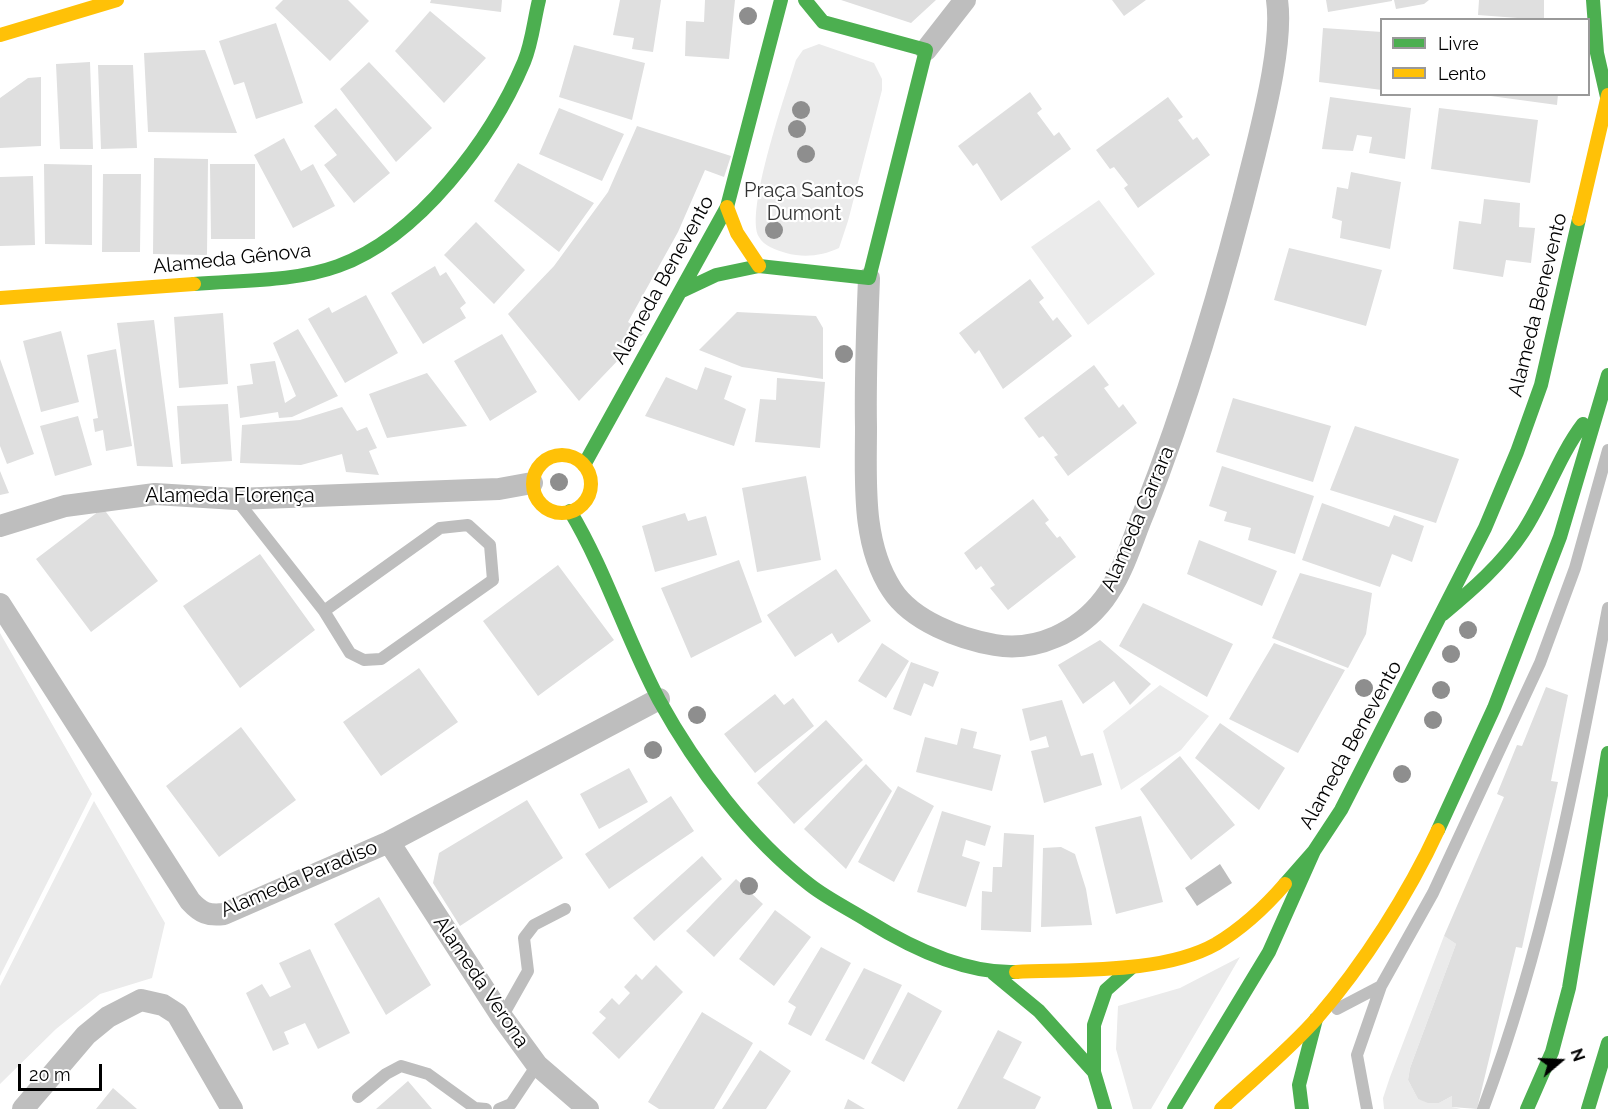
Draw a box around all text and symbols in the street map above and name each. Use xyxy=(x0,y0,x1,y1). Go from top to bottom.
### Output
legend xyxy=(1380,18,1590,96)
text: Livre xyxy=(1438,33,1479,54)
text: Lento xyxy=(1438,63,1486,84)
park label: Praça Santos Dumont xyxy=(744,179,864,226)
street label: Alameda Benevento xyxy=(607,192,719,368)
street label: Alameda Benevento xyxy=(1504,211,1572,399)
street label: Alameda Gênova xyxy=(152,239,312,279)
street label: Alameda Carrara xyxy=(1097,443,1179,595)
street label: Alameda Florença xyxy=(145,484,315,508)
street label: Alameda Benevento xyxy=(1295,657,1407,833)
street label: Alameda Paradiso xyxy=(217,835,381,923)
street label: Alameda Verona xyxy=(428,912,534,1052)
north arrow xyxy=(1530,1031,1590,1091)
text: N xyxy=(1567,1046,1588,1064)
scale bar xyxy=(21,1052,105,1090)
text: 20 m xyxy=(29,1064,71,1085)

